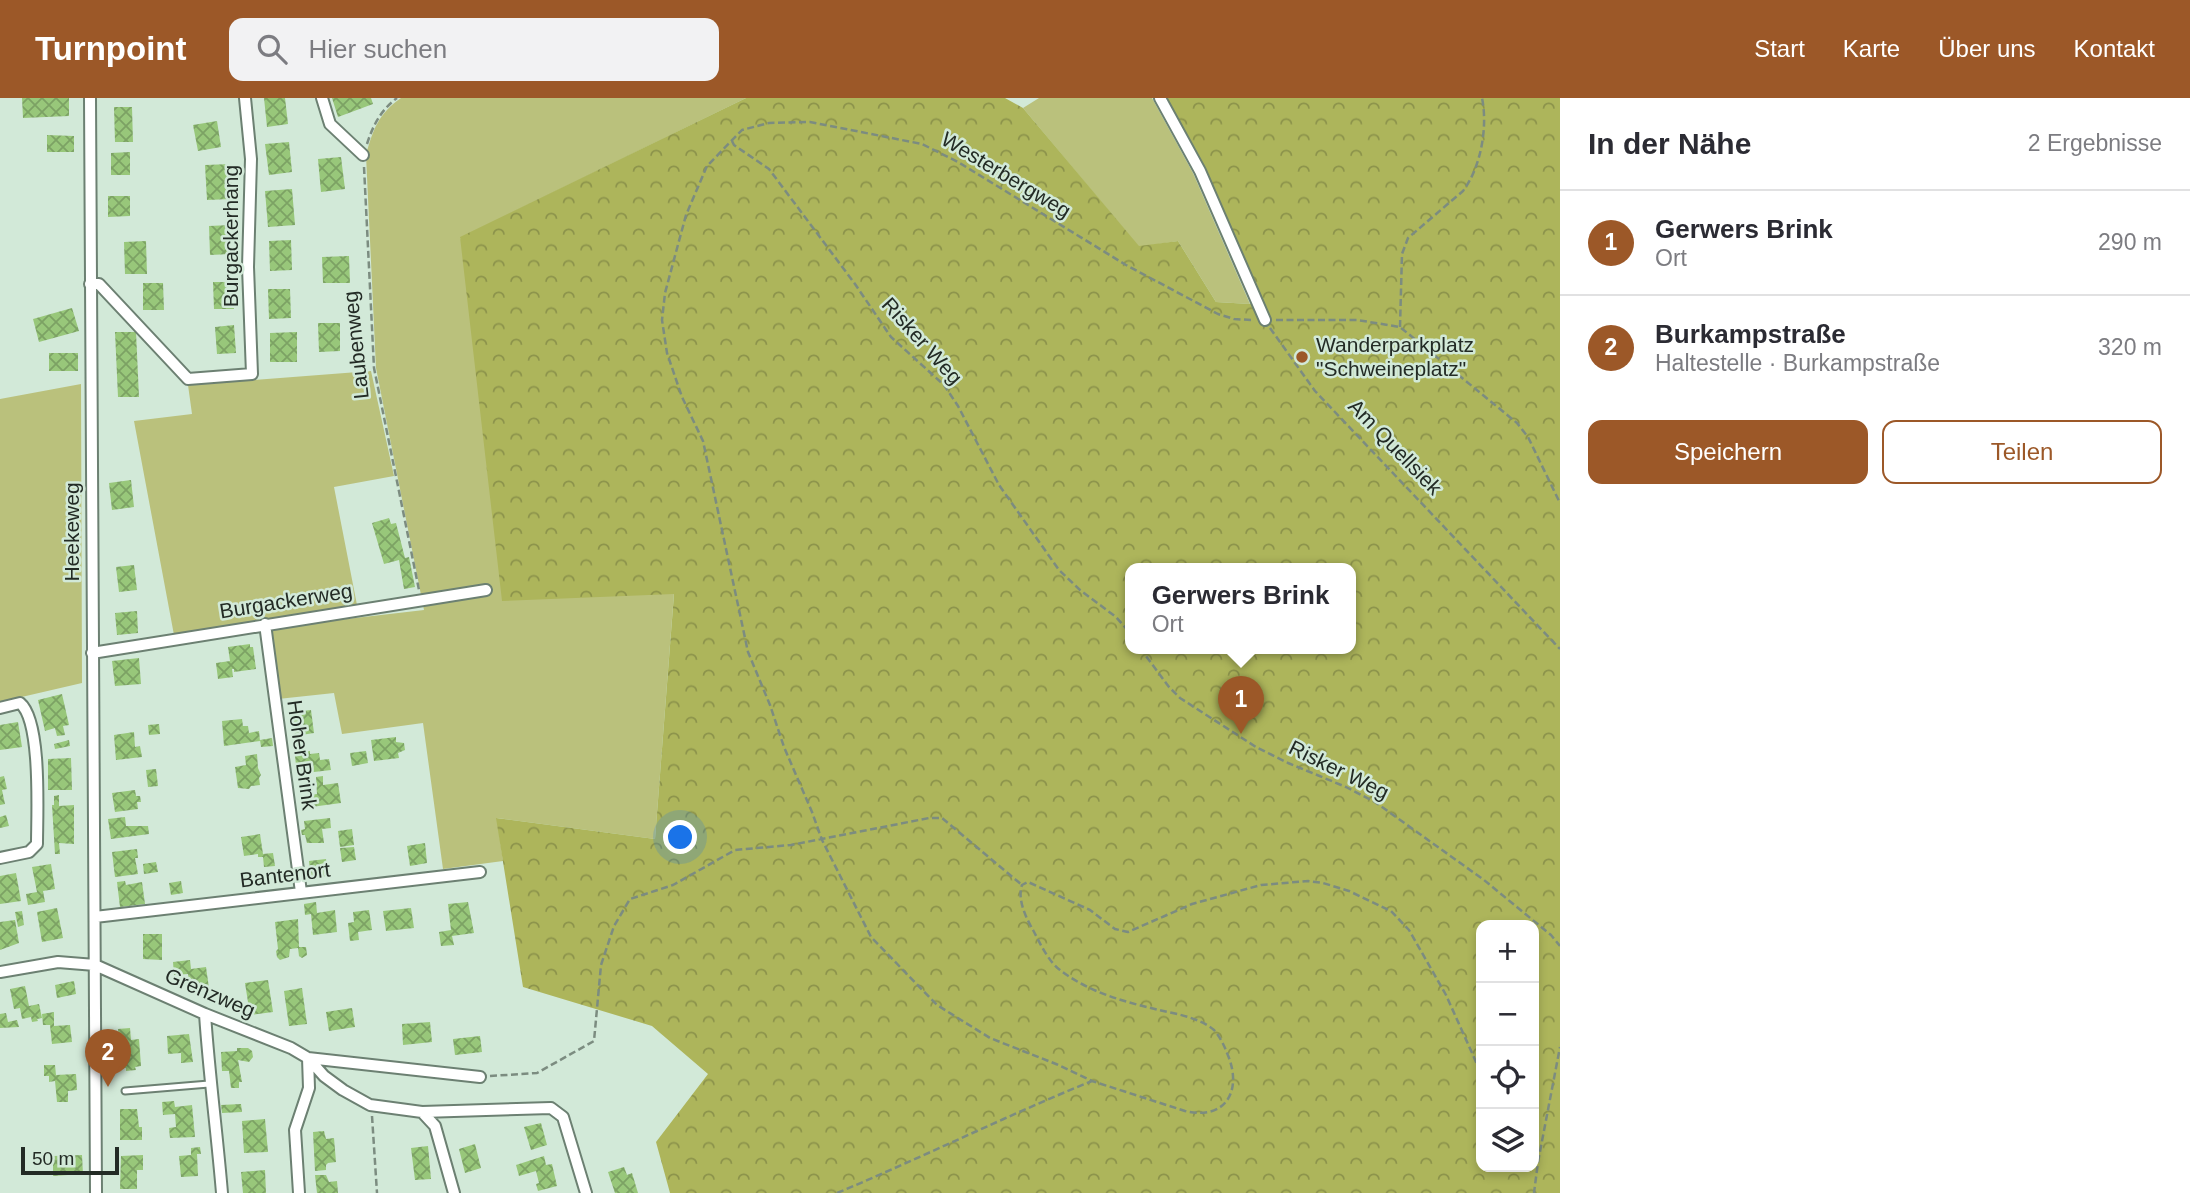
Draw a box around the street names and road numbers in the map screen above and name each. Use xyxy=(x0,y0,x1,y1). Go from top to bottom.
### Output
street label: Westerbergweg xyxy=(937,127,1075,222)
street label: Burgackerhang xyxy=(219,165,242,307)
street label: Laubenweg xyxy=(338,290,373,400)
street label: Risker Weg xyxy=(878,293,967,389)
street label: Am Quellsiek xyxy=(1344,394,1447,499)
street label: Heekeweg xyxy=(60,482,83,582)
street label: Burgackerweg xyxy=(218,579,354,622)
street label: Hoher Brink xyxy=(283,698,322,812)
street label: Risker Weg xyxy=(1286,736,1393,804)
street label: Bantenort xyxy=(238,858,332,891)
street label: Grenzweg xyxy=(162,963,259,1022)

